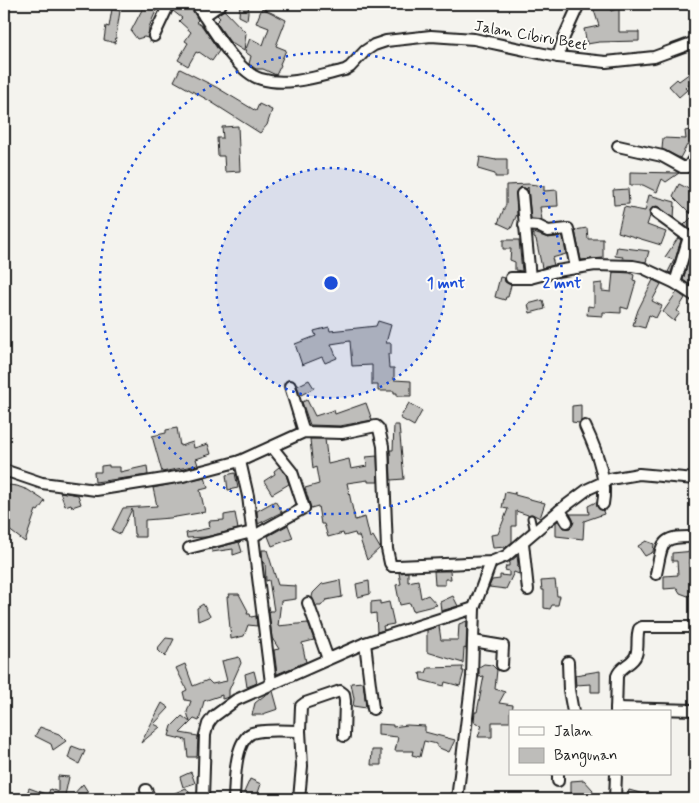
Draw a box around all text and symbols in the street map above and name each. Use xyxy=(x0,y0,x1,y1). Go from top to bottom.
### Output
street label: Jalan Cibiru Beet xyxy=(473,16,589,56)
centre of rings xyxy=(322,274,340,292)
text: 1 mnt xyxy=(427,274,465,294)
text: 2 mnt xyxy=(543,274,581,294)
legend xyxy=(509,710,672,776)
text: Jalan xyxy=(554,722,593,742)
text: Bangunan xyxy=(554,746,617,767)

